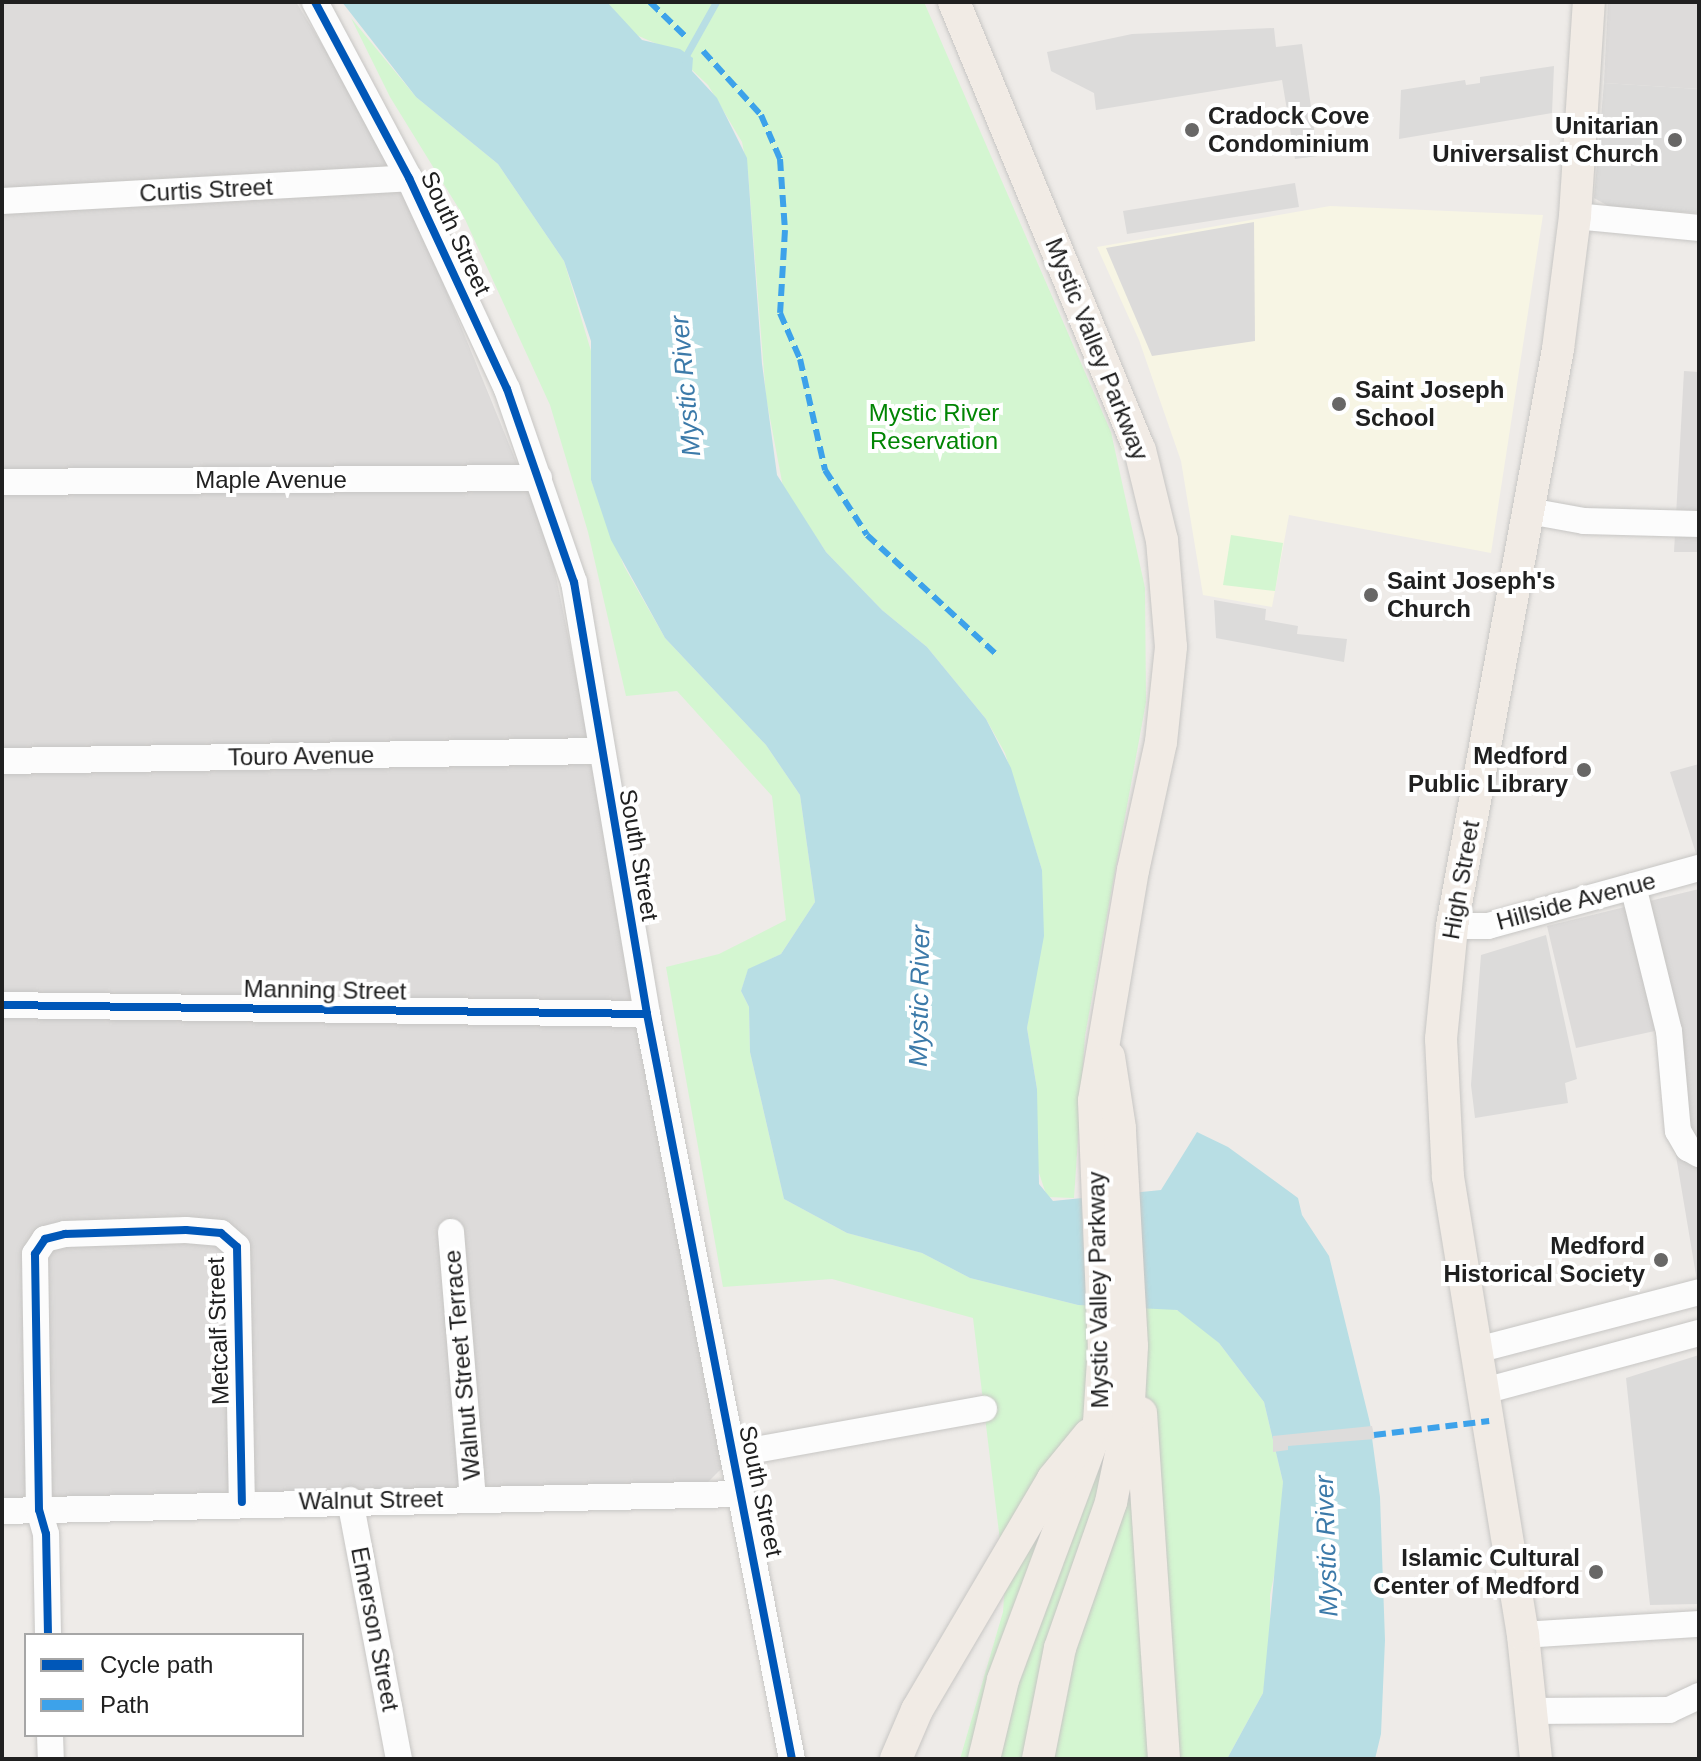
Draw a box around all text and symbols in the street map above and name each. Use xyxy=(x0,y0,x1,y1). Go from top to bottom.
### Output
place label: Cradock Cove Condominium xyxy=(1208,102,1369,158)
place label: Unitarian Universalist Church xyxy=(1432,112,1659,168)
marker: Cradock Cove Condominium xyxy=(1183,121,1201,139)
marker: Unitarian Universalist Church xyxy=(1666,131,1684,149)
street label: South Street xyxy=(415,166,497,300)
street label: Curtis Street xyxy=(139,172,273,208)
street label: Mystic Valley Parkway xyxy=(1039,234,1155,464)
water label: Mystic River xyxy=(664,314,708,458)
place label: Saint Joseph School xyxy=(1355,376,1504,432)
marker: Saint Joseph School xyxy=(1330,395,1348,413)
park label: Mystic River Reservation xyxy=(869,399,999,455)
street label: Maple Avenue xyxy=(194,466,348,494)
place label: Saint Joseph's Church xyxy=(1387,567,1555,623)
marker: Saint Joseph's Church xyxy=(1362,586,1380,604)
street label: Touro Avenue xyxy=(227,740,375,772)
place label: Medford Public Library xyxy=(1408,742,1568,798)
marker: Medford Public Library xyxy=(1575,761,1593,779)
street label: South Street xyxy=(613,787,665,923)
street label: High Street xyxy=(1436,818,1486,942)
street label: Hillside Avenue xyxy=(1493,866,1659,936)
water label: Mystic River xyxy=(903,925,937,1067)
street label: Manning Street xyxy=(243,974,407,1006)
street label: Mystic Valley Parkway xyxy=(1082,1171,1114,1409)
place label: Medford Historical Society xyxy=(1444,1232,1645,1288)
street label: Walnut Street Terrace xyxy=(438,1249,486,1481)
marker: Medford Historical Society xyxy=(1652,1251,1670,1269)
street label: Metcalf Street xyxy=(201,1257,235,1405)
street label: South Street xyxy=(733,1423,789,1559)
water label: Mystic River xyxy=(1309,1475,1345,1617)
street label: Walnut Street xyxy=(299,1484,443,1516)
street label: Emerson Street xyxy=(345,1544,405,1714)
place label: Islamic Cultural Center of Medford xyxy=(1373,1544,1580,1600)
marker: Islamic Cultural Center of Medford xyxy=(1587,1563,1605,1581)
legend xyxy=(24,1633,304,1737)
text: Cycle path xyxy=(100,1651,213,1678)
text: Path xyxy=(100,1691,149,1718)

